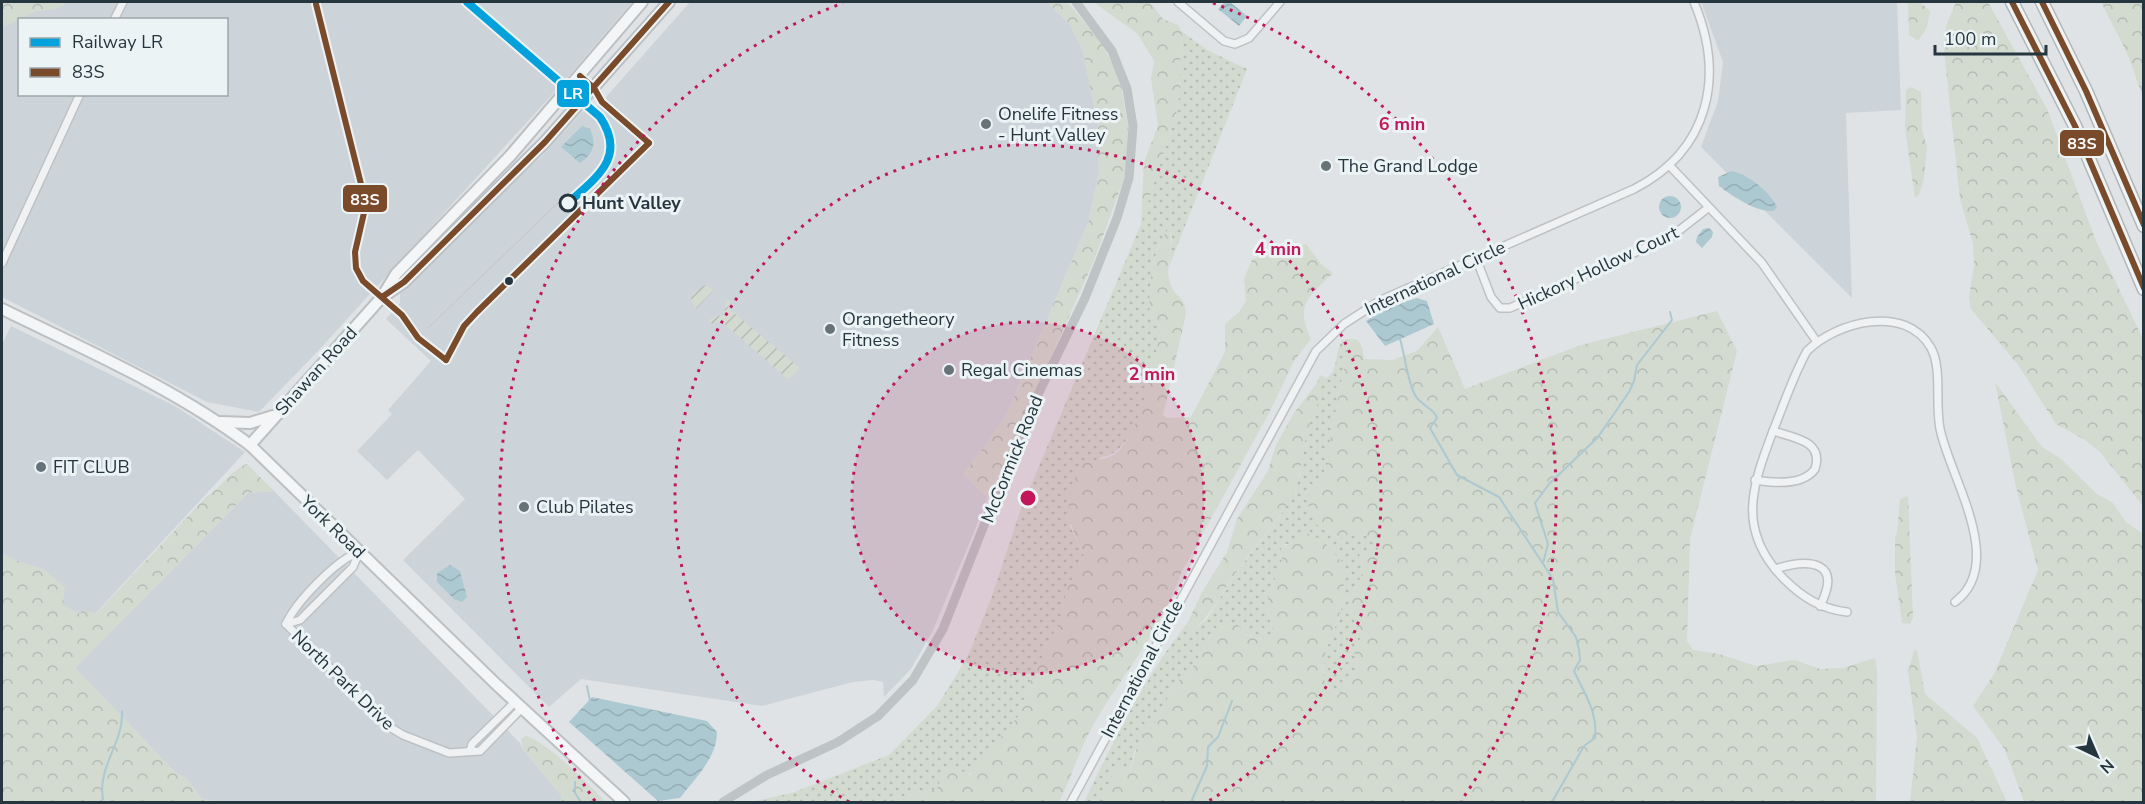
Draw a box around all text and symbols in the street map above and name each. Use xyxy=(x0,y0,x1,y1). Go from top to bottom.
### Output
legend xyxy=(18,18,228,96)
scale bar xyxy=(1935,18,2046,56)
text: 100 m xyxy=(1944,27,1996,51)
text: Railway LR xyxy=(72,30,163,54)
text: 83S xyxy=(72,60,105,84)
line badge: LR xyxy=(556,79,590,108)
text: LR xyxy=(563,83,583,105)
place label: Onelife Fitness - Hunt Valley xyxy=(998,102,1119,147)
text: 6 min xyxy=(1379,112,1425,136)
marker: Onelife Fitness - Hunt Valley xyxy=(979,117,993,131)
line badge: 83S xyxy=(2059,129,2105,157)
text: 83S xyxy=(2067,133,2097,155)
place label: The Grand Lodge xyxy=(1338,154,1478,178)
marker: The Grand Lodge xyxy=(1319,159,1333,173)
line badge: 83S xyxy=(342,184,388,213)
text: 83S xyxy=(350,189,380,211)
place label: Hunt Valley xyxy=(582,191,681,215)
marker: Hunt Valley xyxy=(559,194,577,212)
street label: Hickory Hollow Court xyxy=(1514,220,1683,316)
street label: International Circle xyxy=(1361,235,1509,321)
text: 4 min xyxy=(1255,237,1301,261)
unlabelled marker xyxy=(503,275,515,287)
place label: Orangetheory Fitness xyxy=(842,307,955,352)
street label: Shawan Road xyxy=(270,321,362,421)
marker: Orangetheory Fitness xyxy=(823,322,837,336)
place label: Regal Cinemas xyxy=(961,358,1082,382)
text: 2 min xyxy=(1129,362,1175,386)
marker: Regal Cinemas xyxy=(942,363,956,377)
street label: McCormick Road xyxy=(976,392,1048,526)
place label: FIT CLUB xyxy=(53,455,130,479)
marker: FIT CLUB xyxy=(34,460,48,474)
centre of rings xyxy=(1018,488,1038,508)
street label: York Road xyxy=(295,489,371,564)
place label: Club Pilates xyxy=(536,495,634,519)
marker: Club Pilates xyxy=(517,500,531,514)
street label: International Circle xyxy=(1096,596,1188,742)
street label: North Park Drive xyxy=(286,625,400,735)
north arrow xyxy=(2067,726,2127,786)
text: N xyxy=(2095,754,2119,778)

